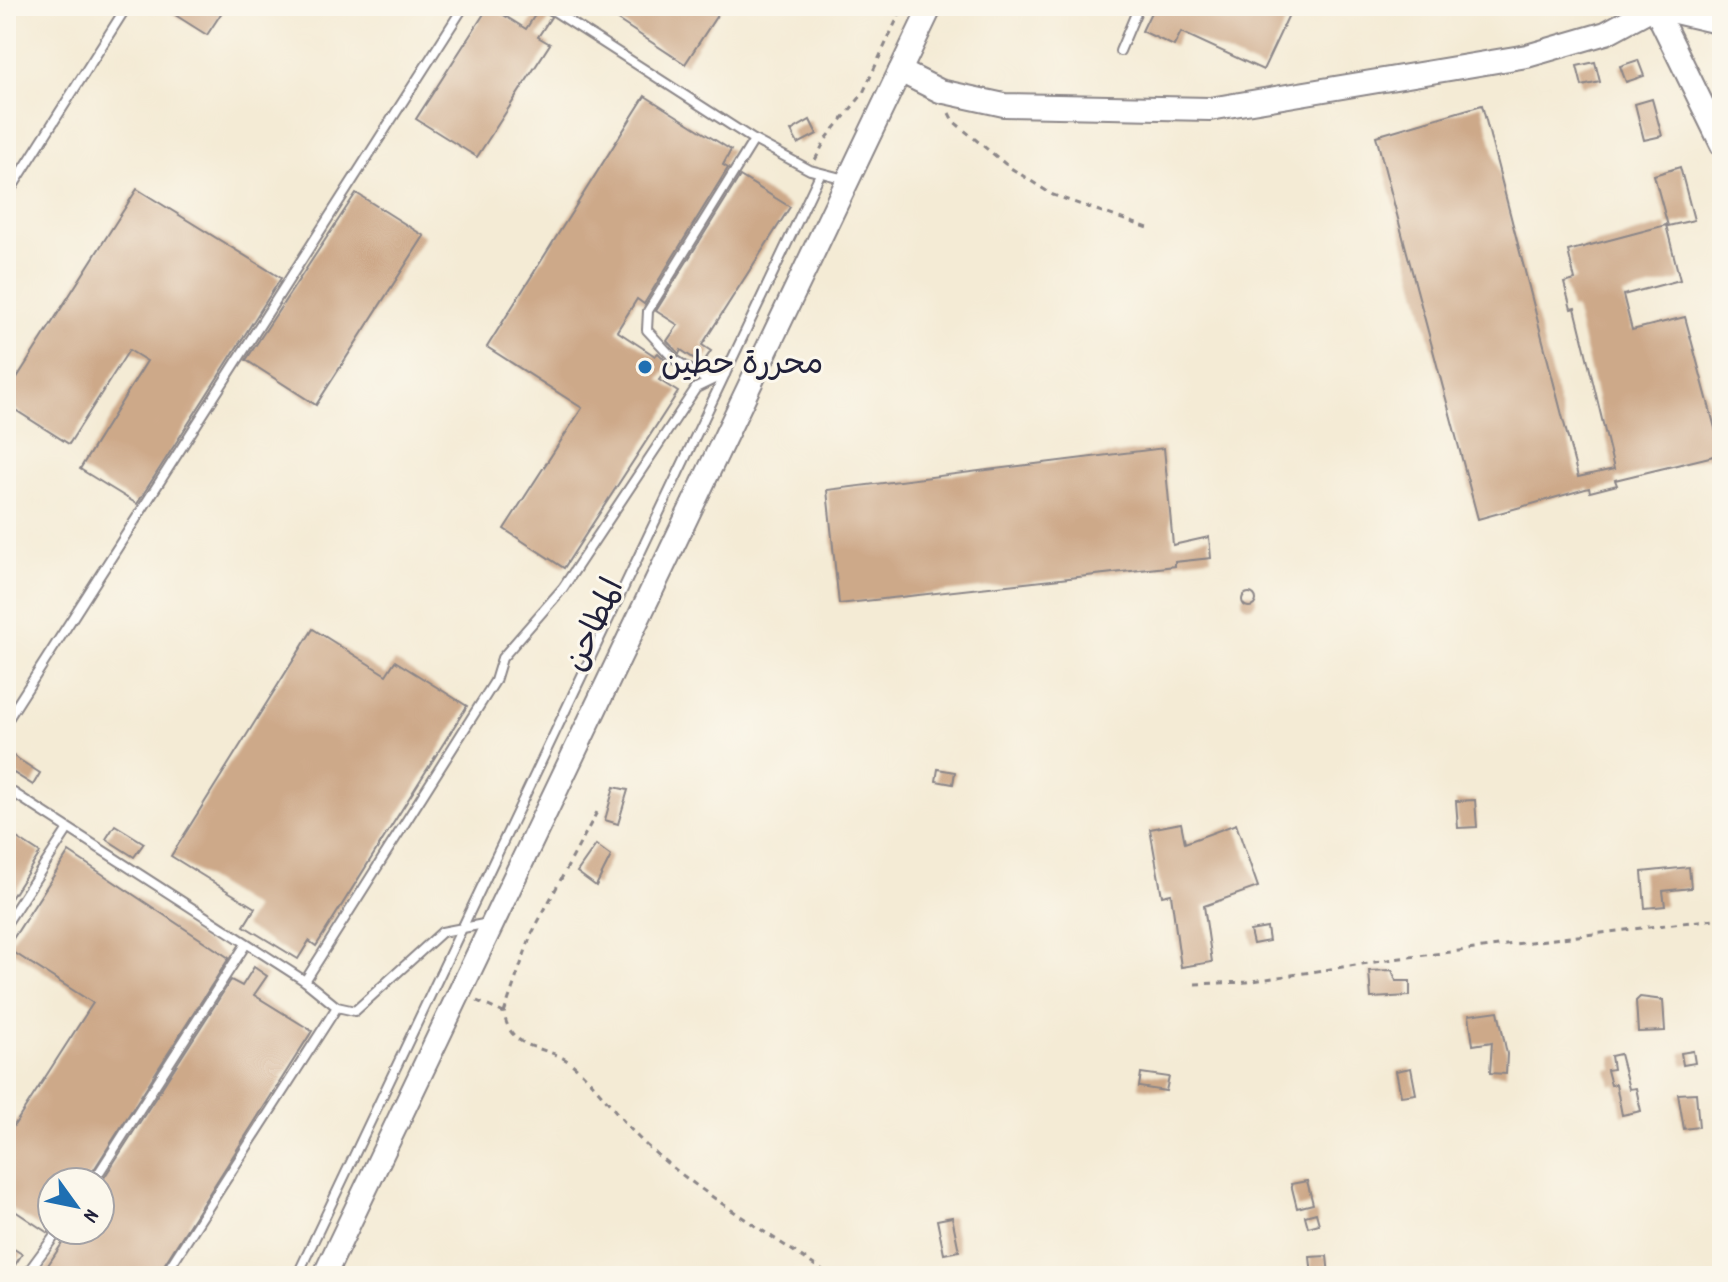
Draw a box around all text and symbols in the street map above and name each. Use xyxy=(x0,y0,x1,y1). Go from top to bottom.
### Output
place label: محررة حطين xyxy=(661,344,823,390)
marker: محررة حطين xyxy=(636,358,654,376)
street label: المطاحن xyxy=(555,572,639,680)
north arrow xyxy=(36,1166,116,1246)
text: N xyxy=(74,1202,106,1228)

